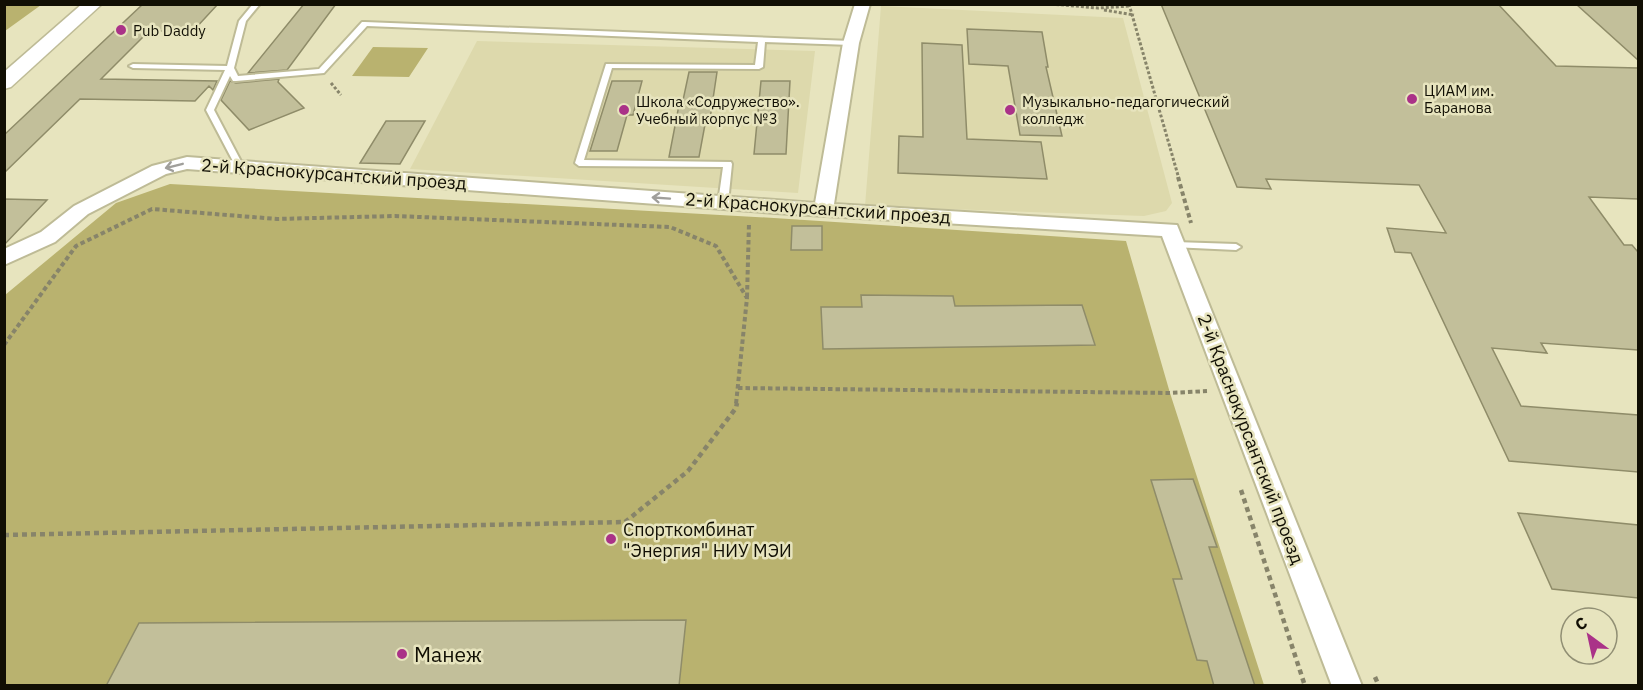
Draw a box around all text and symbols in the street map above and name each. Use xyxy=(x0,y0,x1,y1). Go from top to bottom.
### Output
place label: Pub Daddy xyxy=(133,21,206,40)
marker: Pub Daddy xyxy=(114,23,128,37)
place label: ЦИАМ им. Баранова xyxy=(1424,81,1494,117)
place label: Школа «Содружество». Учебный корпус №3 xyxy=(636,92,800,128)
place label: Музыкально-педагогический колледж xyxy=(1022,92,1229,128)
marker: ЦИАМ им. Баранова xyxy=(1405,92,1419,106)
marker: Школа «Содружество». Учебный корпус №3 xyxy=(617,103,631,117)
marker: Музыкально-педагогический колледж xyxy=(1003,103,1017,117)
street label: 2-й Краснокурсантский проезд xyxy=(200,153,468,195)
one-way arrow xyxy=(165,161,184,172)
street label: 2-й Краснокурсантский проезд xyxy=(684,187,952,229)
one-way arrow xyxy=(652,192,672,203)
street label: 2-й Краснокурсантский проезд xyxy=(1193,311,1310,568)
place label: Спорткомбинат "Энергия" НИУ МЭИ xyxy=(623,518,792,562)
marker: Спорткомбинат "Энергия" НИУ МЭИ xyxy=(604,532,618,546)
north arrow xyxy=(1559,606,1619,666)
text: С xyxy=(1571,612,1591,635)
place label: Манеж xyxy=(414,640,482,668)
marker: Манеж xyxy=(395,647,409,661)

